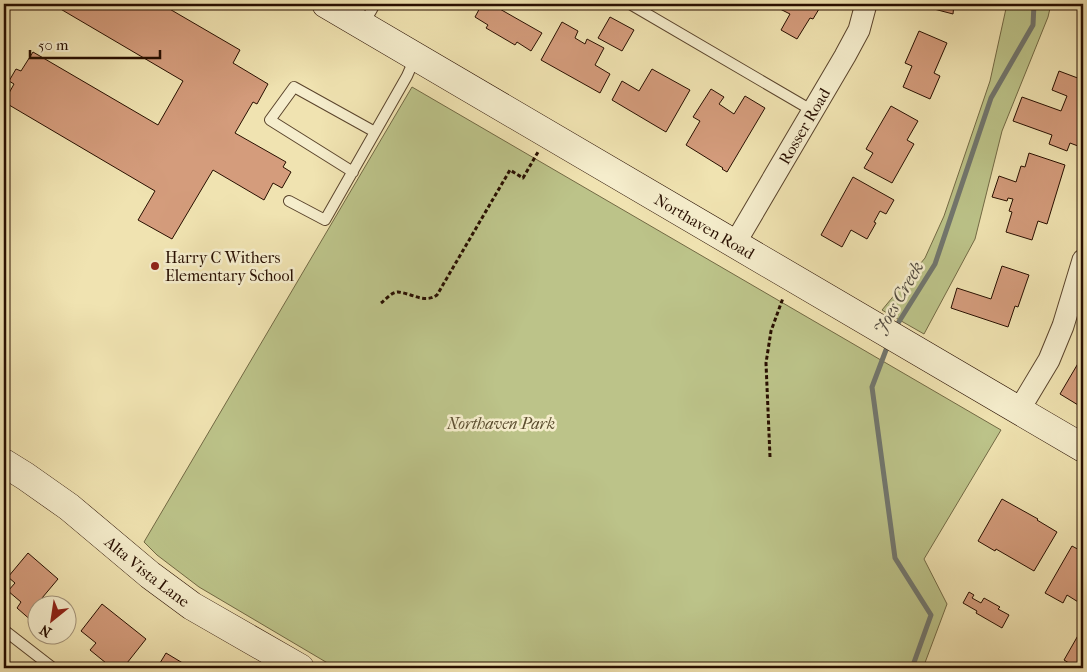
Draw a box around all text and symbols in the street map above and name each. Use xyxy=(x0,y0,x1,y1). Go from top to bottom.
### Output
scale bar xyxy=(30,28,160,60)
text: 50 m xyxy=(38,36,69,54)
street label: Rosser Road xyxy=(774,84,834,168)
street label: Northaven Road xyxy=(651,189,758,263)
place label: Harry C Withers Elementary School xyxy=(165,248,294,285)
water label: Joes Creek xyxy=(870,258,928,338)
marker: Harry C Withers Elementary School xyxy=(149,260,161,272)
park label: Northaven Park xyxy=(446,414,555,433)
street label: Alta Vista Lane xyxy=(100,531,194,611)
north arrow xyxy=(28,594,78,644)
text: N xyxy=(37,621,55,641)

